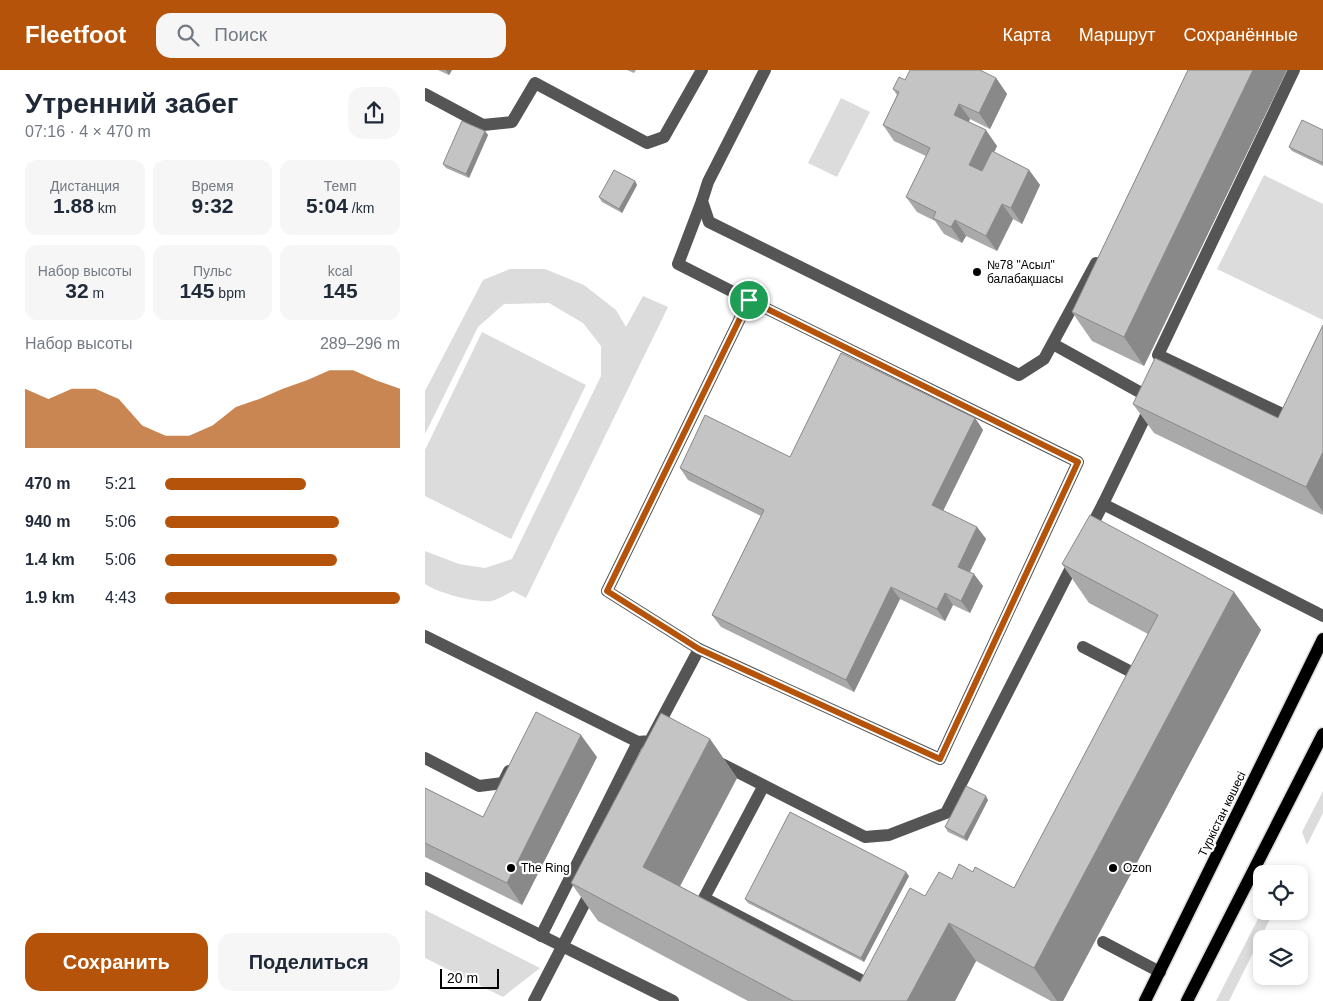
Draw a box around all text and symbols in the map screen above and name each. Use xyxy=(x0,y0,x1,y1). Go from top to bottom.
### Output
search box xyxy=(156,13,506,58)
text: Fleetfoot xyxy=(25,21,126,48)
icon: search xyxy=(174,21,202,49)
text: Поиск xyxy=(214,24,267,45)
text: Карта xyxy=(1003,25,1051,45)
text: Маршрут xyxy=(1079,25,1155,45)
text: Сохранённые xyxy=(1183,25,1298,45)
button: share xyxy=(348,87,400,139)
text: Утренний забег xyxy=(25,88,239,119)
text: 07:16 · 4 × 470 m xyxy=(25,123,151,140)
text: Дистанция xyxy=(50,178,120,194)
text: Время xyxy=(191,178,234,194)
text: Темп xyxy=(324,178,357,194)
text: 1.88 xyxy=(53,194,94,217)
text: 9:32 xyxy=(191,194,234,217)
text: 5:04 xyxy=(306,194,348,217)
text: km xyxy=(94,200,117,216)
text: /km xyxy=(348,200,374,216)
place label: №78 "Асыл" балабақшасы xyxy=(987,258,1063,286)
text: Набор высоты xyxy=(38,263,132,279)
text: Пульс xyxy=(193,263,232,279)
text: kcal xyxy=(328,263,353,279)
marker: №78 "Асыл" балабақшасы xyxy=(971,266,983,278)
text: 32 xyxy=(65,279,89,302)
text: 145 xyxy=(179,279,214,302)
text: 145 xyxy=(323,279,358,302)
pin xyxy=(728,279,770,321)
text: m xyxy=(89,285,104,301)
text: bpm xyxy=(214,285,246,301)
icon: arrive xyxy=(735,286,763,314)
text: Набор высоты xyxy=(25,335,132,352)
text: 289–296 m xyxy=(320,335,400,352)
text: 470 m xyxy=(25,475,70,492)
text: 5:21 xyxy=(105,475,136,492)
text: 940 m xyxy=(25,513,70,530)
text: 5:06 xyxy=(105,513,136,530)
text: 1.4 km xyxy=(25,551,75,568)
text: 5:06 xyxy=(105,551,136,568)
text: 1.9 km xyxy=(25,589,75,606)
text: 4:43 xyxy=(105,589,136,606)
street label: Түркістан көшесі xyxy=(1195,769,1249,859)
place label: The Ring xyxy=(521,861,570,875)
place label: Ozon xyxy=(1123,861,1152,875)
marker: The Ring xyxy=(505,862,517,874)
marker: Ozon xyxy=(1107,862,1119,874)
map controls xyxy=(1253,865,1308,985)
button: locate xyxy=(1253,865,1308,920)
button: layers xyxy=(1253,930,1308,985)
button: Сохранить xyxy=(25,933,208,991)
button: Поделиться xyxy=(218,933,400,991)
scale bar xyxy=(440,966,499,989)
text: 20 m xyxy=(447,970,478,986)

